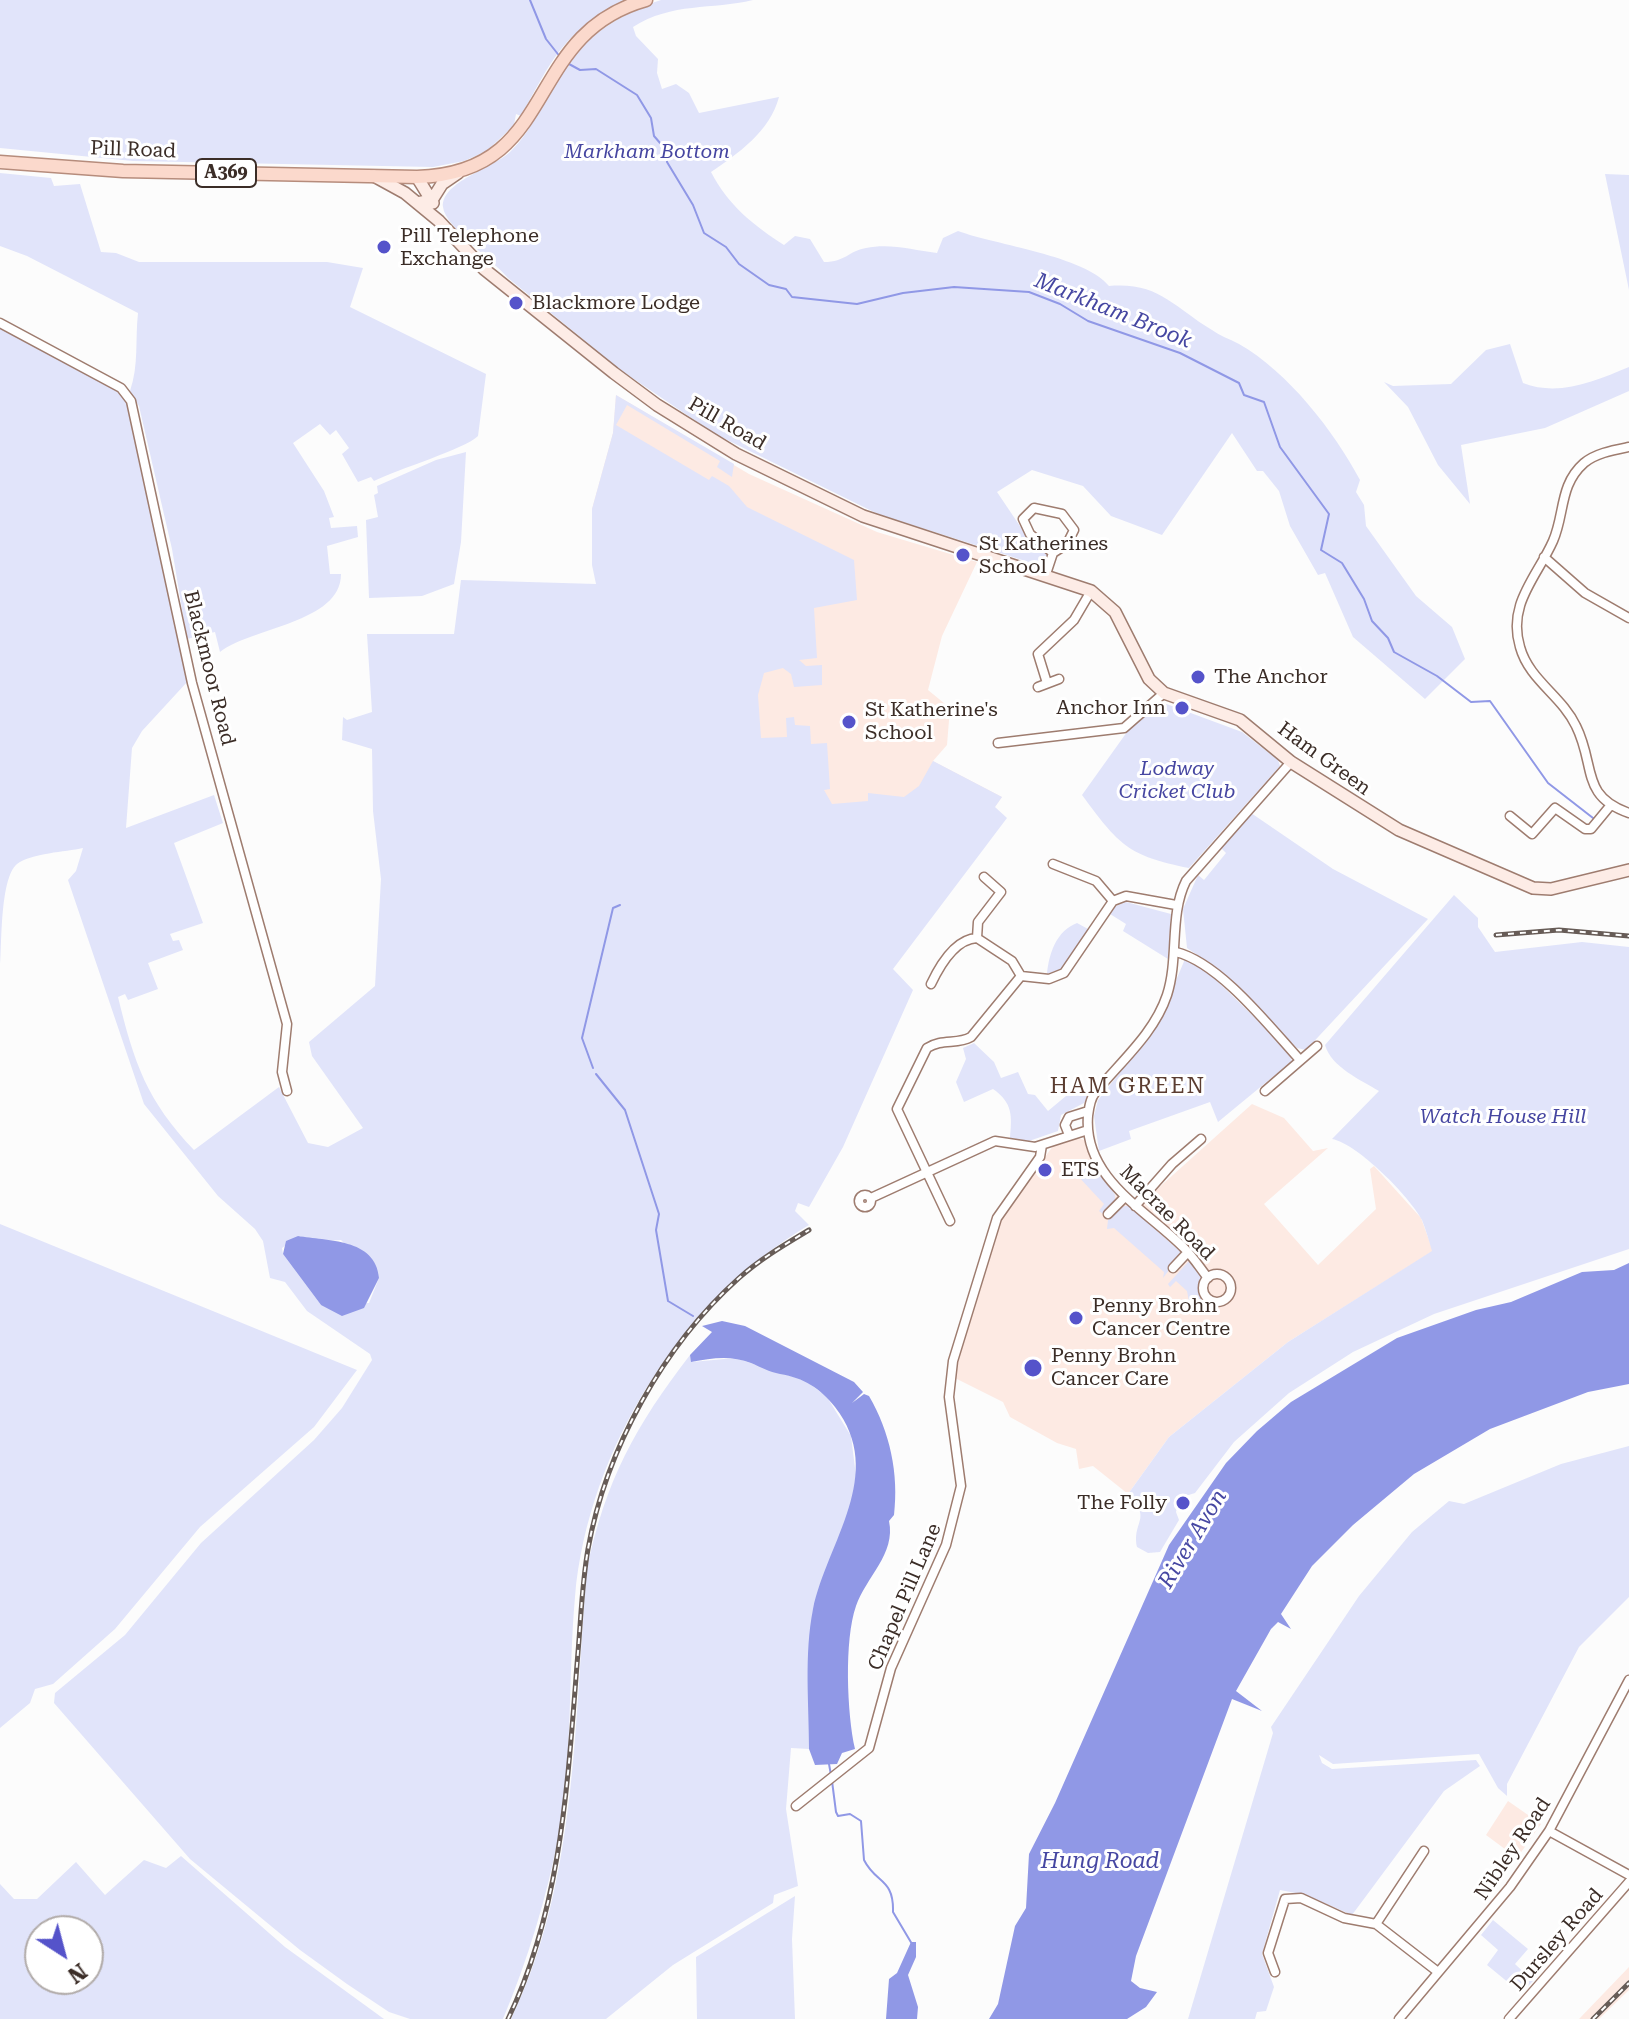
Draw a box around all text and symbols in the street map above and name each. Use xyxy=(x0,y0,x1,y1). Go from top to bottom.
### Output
street label: Pill Road xyxy=(90,137,176,163)
park label: Markham Bottom xyxy=(564,140,730,164)
road number: A369 xyxy=(196,159,256,187)
place label: Pill Telephone Exchange xyxy=(400,224,539,271)
marker: Pill Telephone Exchange xyxy=(375,238,393,256)
water label: Markham Brook xyxy=(1031,267,1195,355)
place label: Blackmore Lodge xyxy=(532,291,700,315)
marker: Blackmore Lodge xyxy=(507,294,525,312)
street label: Pill Road xyxy=(684,392,770,456)
place label: St Katherines School xyxy=(979,532,1108,579)
marker: St Katherines School xyxy=(954,546,972,564)
street label: Blackmoor Road xyxy=(178,588,240,748)
place label: The Anchor xyxy=(1214,665,1328,689)
marker: The Anchor xyxy=(1189,668,1207,686)
place label: Anchor Inn xyxy=(1056,696,1166,720)
place label: St Katherine's School xyxy=(865,698,998,745)
marker: Anchor Inn xyxy=(1173,699,1191,717)
marker: St Katherine's School xyxy=(840,713,858,731)
street label: Ham Green xyxy=(1273,717,1375,801)
park label: Lodway Cricket Club xyxy=(1119,757,1235,804)
district label: HAM GREEN xyxy=(1050,1074,1206,1100)
park label: Watch House Hill xyxy=(1420,1105,1586,1129)
place label: ETS xyxy=(1061,1158,1099,1182)
street label: Macrae Road xyxy=(1114,1160,1220,1266)
marker: ETS xyxy=(1036,1161,1054,1179)
place label: Penny Brohn Cancer Centre xyxy=(1092,1294,1230,1341)
marker: Penny Brohn Cancer Centre xyxy=(1067,1309,1085,1327)
place label: Penny Brohn Cancer Care xyxy=(1051,1344,1176,1391)
marker: Penny Brohn Cancer Care xyxy=(1022,1357,1044,1379)
water label: River Avon xyxy=(1153,1485,1233,1593)
place label: The Folly xyxy=(1077,1491,1167,1515)
marker: The Folly xyxy=(1174,1494,1192,1512)
street label: Chapel Pill Lane xyxy=(863,1520,947,1674)
street label: Nibley Road xyxy=(1470,1793,1556,1905)
water label: Hung Road xyxy=(1041,1849,1159,1875)
street label: Dursley Road xyxy=(1506,1884,1608,1996)
north arrow xyxy=(24,1915,104,1995)
text: N xyxy=(63,1958,91,1988)

